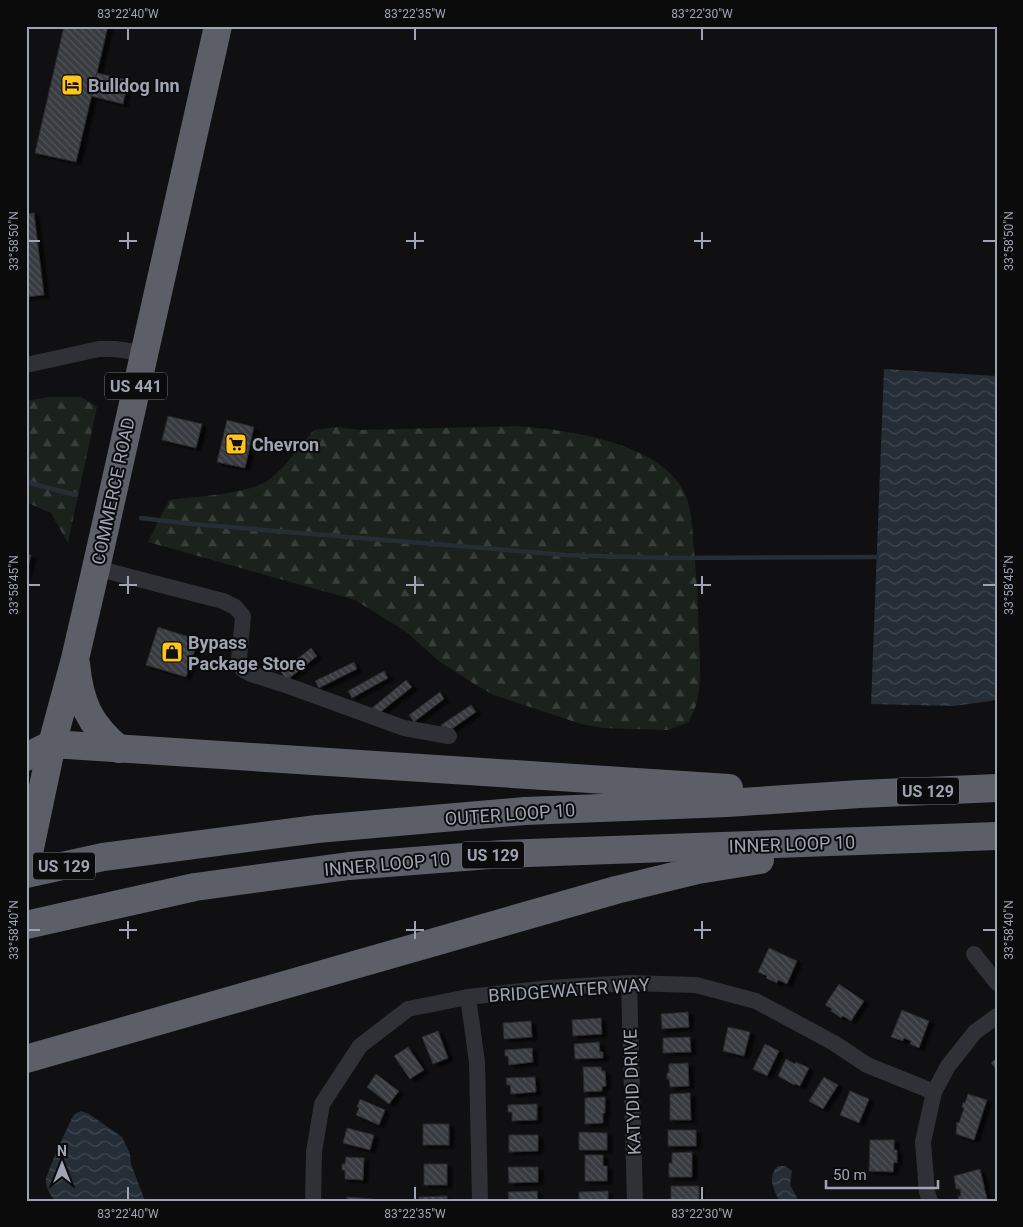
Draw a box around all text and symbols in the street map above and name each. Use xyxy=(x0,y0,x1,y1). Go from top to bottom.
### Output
text: 83°22'40"W xyxy=(97,7,159,21)
text: 83°22'35"W xyxy=(384,7,446,21)
text: 83°22'30"W xyxy=(671,7,733,21)
hotel icon: Bulldog Inn xyxy=(60,73,84,97)
place label: Bulldog Inn xyxy=(88,75,180,96)
text: 33°58'50"N xyxy=(7,211,21,271)
text: 33°58'50"N xyxy=(1002,211,1016,271)
road number: US 441 xyxy=(105,372,167,400)
street label: COMMERCE ROAD xyxy=(87,415,139,567)
supermarket icon: Chevron xyxy=(224,432,248,456)
place label: Chevron xyxy=(252,434,319,455)
text: 33°58'45"N xyxy=(7,555,21,615)
text: 33°58'45"N xyxy=(1002,555,1016,615)
place label: Bypass Package Store xyxy=(188,632,306,674)
shop icon: Bypass Package Store xyxy=(160,640,184,664)
road number: US 129 xyxy=(897,778,959,804)
street label: OUTER LOOP 10 xyxy=(444,799,576,829)
street label: INNER LOOP 10 xyxy=(729,831,855,857)
road number: US 129 xyxy=(462,842,524,868)
street label: INNER LOOP 10 xyxy=(323,848,451,880)
road number: US 129 xyxy=(33,852,95,879)
text: 33°58'40"N xyxy=(7,900,21,960)
text: 33°58'40"N xyxy=(1002,900,1016,960)
street label: BRIDGEWATER WAY xyxy=(488,974,650,1006)
street label: KATYDID DRIVE xyxy=(619,1029,645,1155)
north arrow xyxy=(38,1140,88,1190)
text: N xyxy=(57,1143,67,1159)
scale bar xyxy=(826,1157,938,1189)
text: 50 m xyxy=(833,1166,867,1184)
text: 83°22'40"W xyxy=(97,1207,159,1221)
text: 83°22'35"W xyxy=(384,1207,446,1221)
text: 83°22'30"W xyxy=(671,1207,733,1221)

